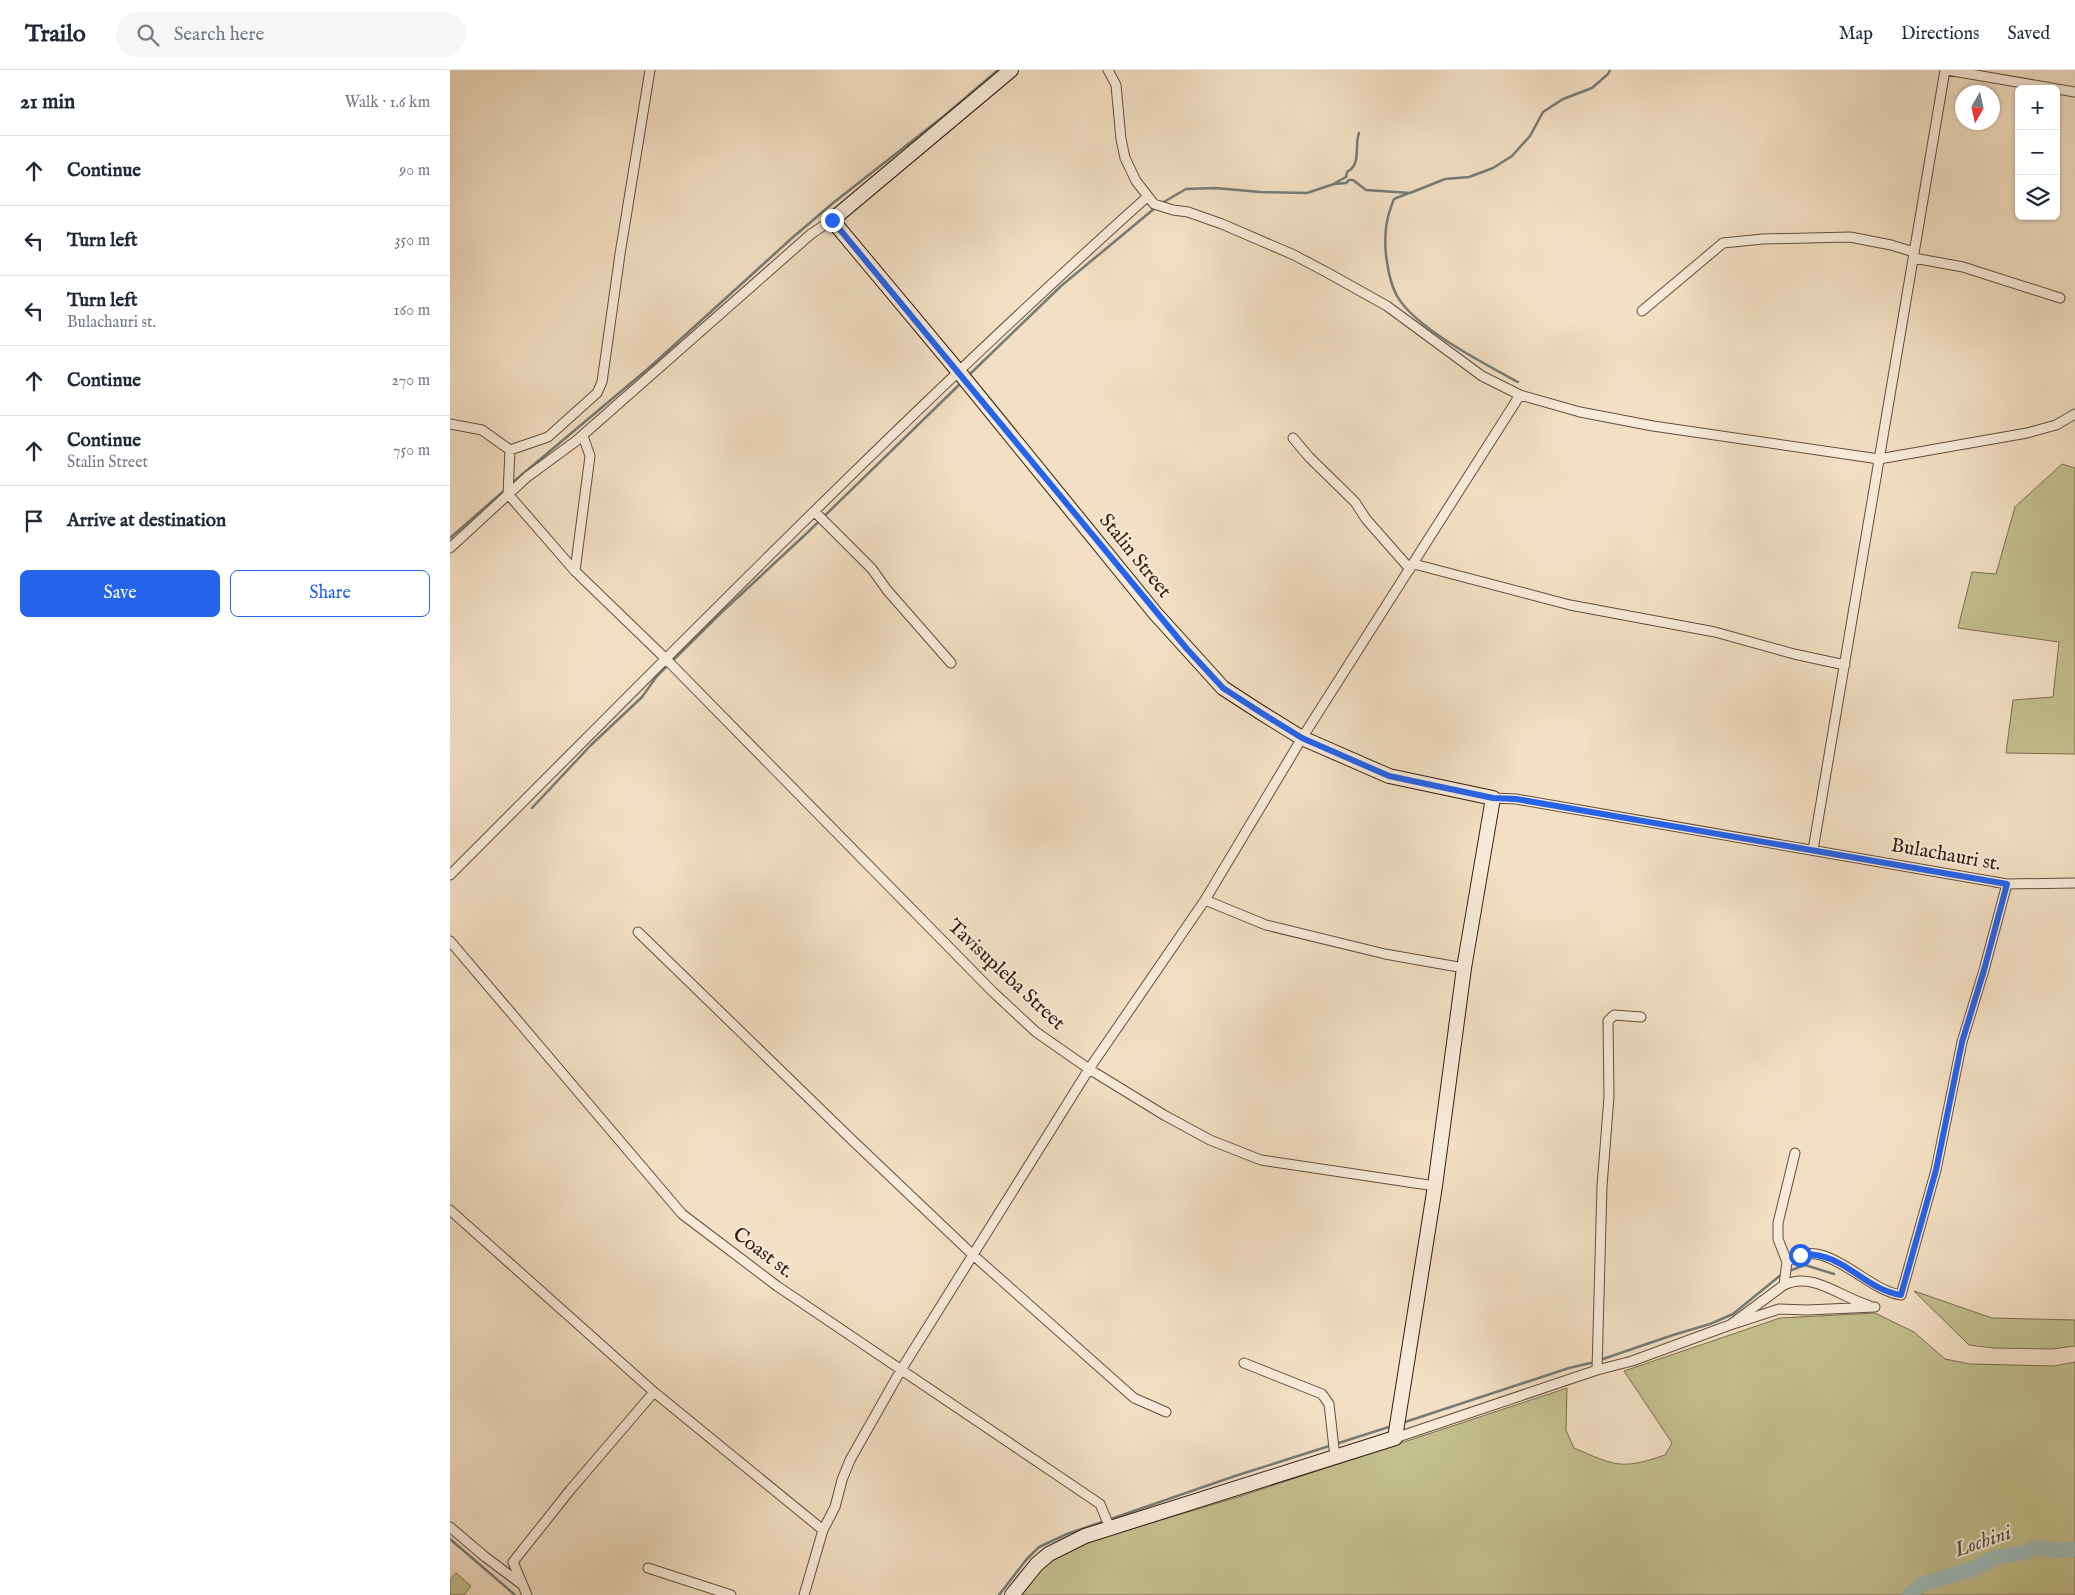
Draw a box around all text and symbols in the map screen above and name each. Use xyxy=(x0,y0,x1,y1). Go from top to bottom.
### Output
search box xyxy=(116,12,466,57)
text: Trailo xyxy=(25,19,86,50)
icon: search xyxy=(134,21,162,49)
text: Search here xyxy=(174,23,264,47)
text: Map xyxy=(1839,23,1873,46)
text: Directions xyxy=(1901,23,1979,46)
text: Saved xyxy=(2007,23,2050,46)
north arrow xyxy=(1955,85,2000,130)
map controls xyxy=(2015,85,2060,220)
button: + xyxy=(2015,85,2060,130)
text: 21 min xyxy=(20,89,75,116)
text: Walk · 1.6 km xyxy=(345,93,430,113)
button: − xyxy=(2015,130,2060,175)
icon: ahead xyxy=(20,157,48,185)
text: Continue xyxy=(67,159,141,183)
text: 90 m xyxy=(399,161,430,181)
button: layers xyxy=(2015,175,2060,220)
route end xyxy=(821,209,844,232)
icon: left xyxy=(20,227,48,255)
text: Turn left xyxy=(67,229,138,253)
text: 350 m xyxy=(395,231,430,251)
text: Turn left xyxy=(67,289,138,313)
icon: left xyxy=(20,297,48,325)
text: 160 m xyxy=(394,301,430,321)
text: Bulachauri st. xyxy=(67,313,156,333)
icon: ahead xyxy=(20,367,48,395)
text: Continue xyxy=(67,369,141,393)
text: 270 m xyxy=(391,371,430,391)
text: Continue xyxy=(67,429,141,453)
icon: ahead xyxy=(20,437,48,465)
text: 750 m xyxy=(393,441,430,461)
text: Stalin Street xyxy=(67,453,148,473)
icon: arrive xyxy=(20,507,48,535)
text: Arrive at destination xyxy=(67,509,226,533)
street label: Stalin Street xyxy=(1093,509,1177,603)
button: Save xyxy=(20,570,220,617)
button: Share xyxy=(230,570,430,617)
street label: Bulachauri st. xyxy=(1889,833,2003,877)
street label: Tavisupleba Street xyxy=(942,914,1070,1036)
street label: Coast st. xyxy=(727,1222,799,1284)
route start xyxy=(1789,1244,1812,1267)
water label: Lochini xyxy=(1950,1519,2017,1565)

